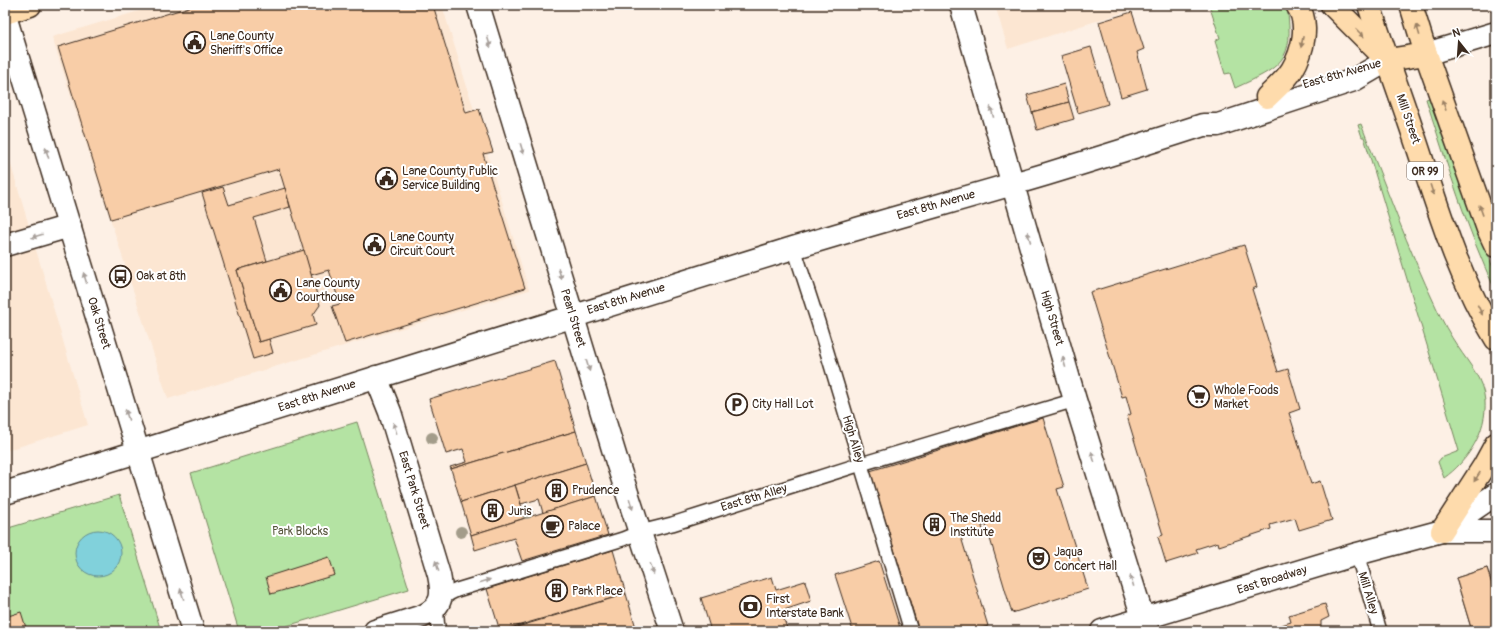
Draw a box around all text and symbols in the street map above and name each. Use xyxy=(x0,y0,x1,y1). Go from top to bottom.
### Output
north arrow xyxy=(1439,22,1479,62)
one-way arrow xyxy=(1415,23,1421,35)
text: N xyxy=(1451,25,1462,40)
one-way arrow xyxy=(1355,28,1365,37)
place label: Lane County Sheriff's Office xyxy=(210,29,283,58)
public building icon: Lane County Sheriff's Office xyxy=(181,30,207,56)
one-way arrow xyxy=(1299,36,1305,48)
one-way arrow xyxy=(486,37,492,49)
street label: East 8th Avenue xyxy=(1301,56,1383,92)
street label: Mill Street xyxy=(1393,92,1424,146)
one-way arrow xyxy=(1441,99,1447,111)
one-way arrow xyxy=(989,106,995,118)
one-way arrow xyxy=(519,144,525,156)
one-way arrow xyxy=(44,147,50,159)
road number: OR 99 xyxy=(1407,162,1443,180)
place label: Lane County Public Service Building xyxy=(402,164,498,193)
public building icon: Lane County Public Service Building xyxy=(373,165,399,191)
one-way arrow xyxy=(1429,185,1435,197)
street label: East 8th Avenue xyxy=(895,187,977,223)
one-way arrow xyxy=(1478,203,1484,215)
place label: Lane County Circuit Court xyxy=(390,230,455,259)
public building icon: Lane County Circuit Court xyxy=(362,231,388,257)
one-way arrow xyxy=(1026,231,1032,243)
one-way arrow xyxy=(31,233,43,239)
bus stop icon: Oak at 8th xyxy=(108,263,134,289)
one-way arrow xyxy=(557,268,563,280)
place label: Oak at 8th xyxy=(136,269,186,284)
one-way arrow xyxy=(82,271,88,283)
place label: Lane County Courthouse xyxy=(296,276,360,305)
public building icon: Lane County Courthouse xyxy=(267,277,293,303)
street label: East 8th Avenue xyxy=(585,280,667,318)
street label: Pearl Street xyxy=(557,287,589,349)
street label: High Street xyxy=(1037,289,1067,347)
street label: Oak Street xyxy=(84,295,114,351)
one-way arrow xyxy=(1477,304,1483,315)
one-way arrow xyxy=(1061,356,1067,368)
one-way arrow xyxy=(585,361,591,373)
street label: East 8th Avenue xyxy=(276,376,358,416)
place label: Whole Foods Market xyxy=(1214,383,1279,412)
supermarket icon: Whole Foods Market xyxy=(1185,384,1211,410)
parking icon: City Hall Lot xyxy=(723,391,749,417)
place label: City Hall Lot xyxy=(752,397,814,412)
one-way arrow xyxy=(124,409,130,421)
street label: High Alley xyxy=(839,414,867,464)
one-way arrow xyxy=(392,422,398,434)
street label: East Park Street xyxy=(395,449,433,531)
one-way arrow xyxy=(1090,451,1096,463)
one-way arrow xyxy=(1473,472,1481,482)
building icon: Prudence xyxy=(543,477,569,503)
street label: East 8th Alley xyxy=(719,481,789,515)
place label: Prudence xyxy=(572,483,619,498)
building icon: Juris xyxy=(480,498,506,524)
one-way arrow xyxy=(628,498,634,510)
place label: Juris xyxy=(508,504,532,519)
place label: The Shedd Institute xyxy=(950,511,1001,540)
building icon: The Shedd Institute xyxy=(922,512,948,538)
cafe icon: Palace xyxy=(539,513,565,539)
place label: Palace xyxy=(568,519,600,534)
park label: Park Blocks xyxy=(272,524,329,539)
place label: Jaqua Concert Hall xyxy=(1054,545,1117,574)
theatre icon: Jaqua Concert Hall xyxy=(1025,546,1051,572)
one-way arrow xyxy=(434,560,440,572)
street label: East Broadway xyxy=(1235,562,1309,598)
one-way arrow xyxy=(649,564,655,576)
street label: Mill Alley xyxy=(1354,570,1382,616)
one-way arrow xyxy=(1129,575,1135,587)
one-way arrow xyxy=(479,578,491,584)
building icon: Park Place xyxy=(544,578,570,604)
place label: Park Place xyxy=(572,584,623,599)
one-way arrow xyxy=(179,587,185,599)
place label: First Interstate Bank xyxy=(766,592,844,621)
bank icon: First Interstate Bank xyxy=(737,593,763,619)

